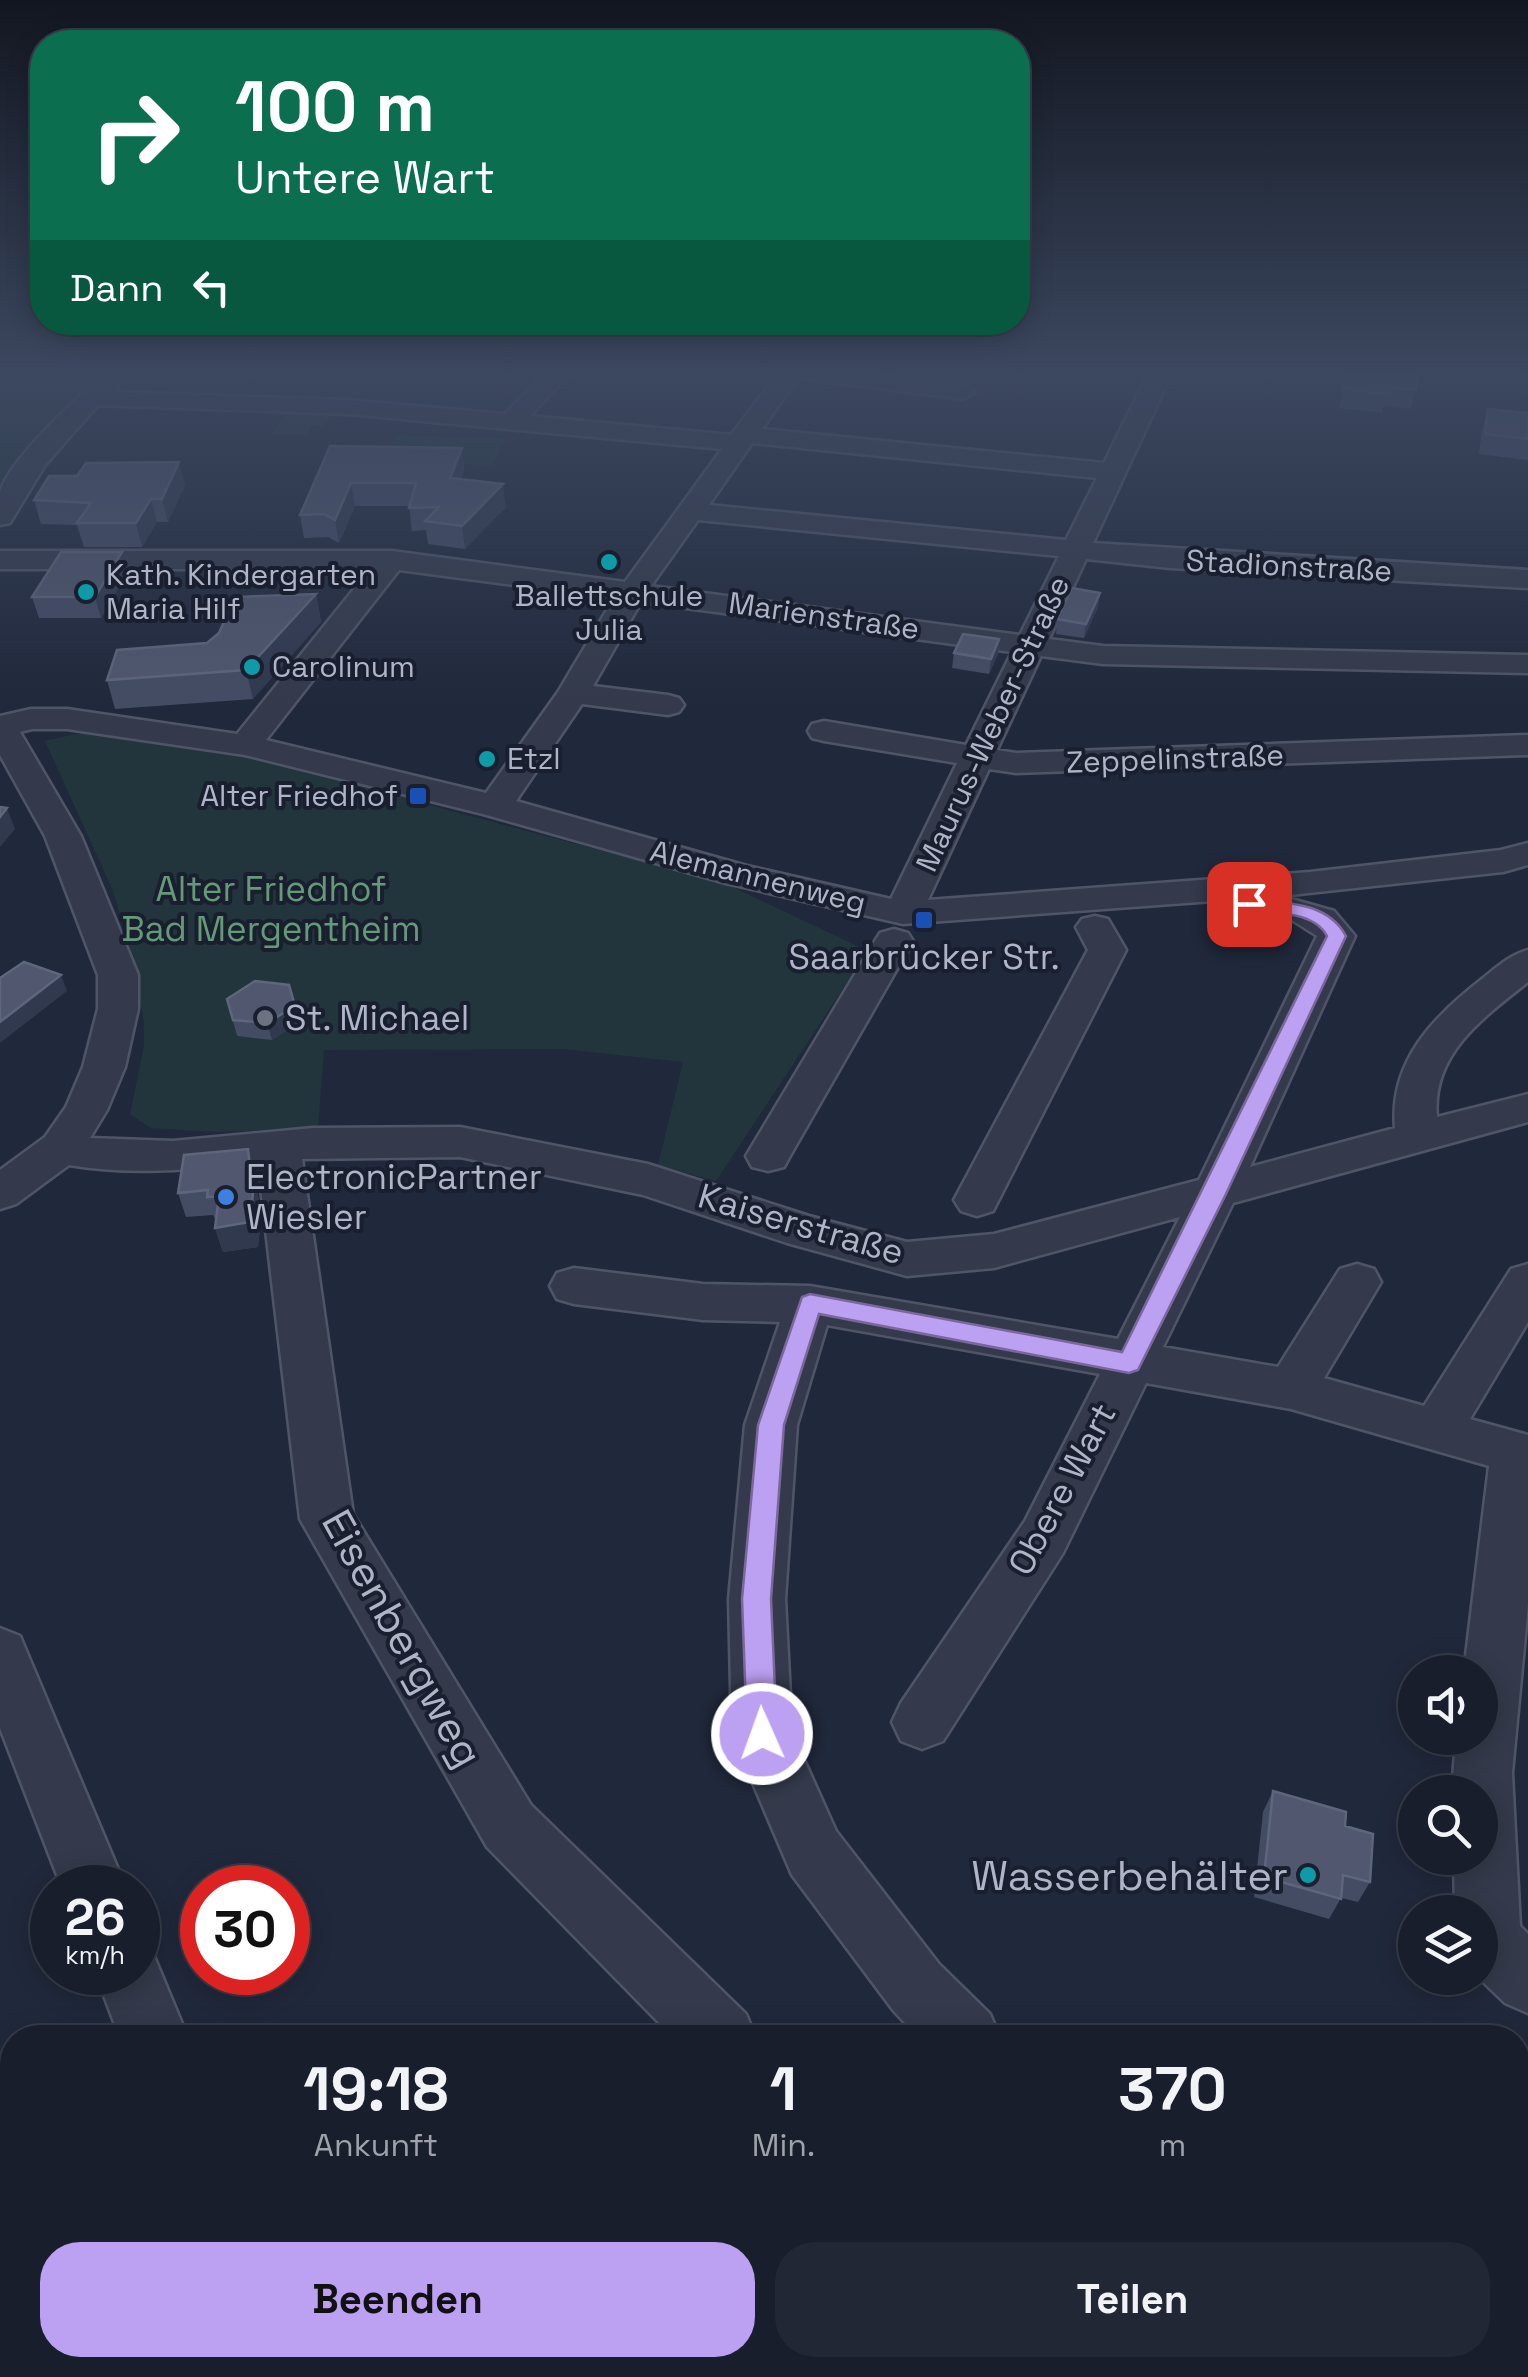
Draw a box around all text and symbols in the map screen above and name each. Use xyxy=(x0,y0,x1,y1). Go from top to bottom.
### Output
text: 100 m xyxy=(235,62,435,151)
icon: right xyxy=(70,70,200,200)
text: Untere Wart xyxy=(235,149,495,206)
icon: left xyxy=(184,260,239,315)
text: Dann xyxy=(70,264,164,312)
street label: Stadionstraße xyxy=(1185,541,1393,590)
marker: Ballettschule Julia xyxy=(598,551,620,573)
place label: Kath. Kindergarten Maria Hilf xyxy=(106,555,376,628)
street label: Maurus-Weber-Straße xyxy=(907,570,1078,878)
place label: Ballettschule Julia xyxy=(515,576,703,649)
marker: Kath. Kindergarten Maria Hilf xyxy=(75,581,97,603)
street label: Marienstraße xyxy=(726,583,922,648)
place label: Carolinum xyxy=(272,647,415,686)
marker: Carolinum xyxy=(241,656,263,678)
street label: Zeppelinstraße xyxy=(1065,735,1285,782)
place label: Etzl xyxy=(507,739,561,778)
marker: Etzl xyxy=(476,748,498,770)
place label: Alter Friedhof xyxy=(200,776,398,815)
marker: Alter Friedhof xyxy=(407,785,429,807)
street label: Alemannenweg xyxy=(646,831,870,922)
pin xyxy=(1207,862,1292,947)
park label: Alter Friedhof Bad Mergentheim xyxy=(122,867,421,951)
icon: arrive xyxy=(1222,877,1277,932)
marker: Saarbrücker Str. xyxy=(913,909,935,931)
place label: Saarbrücker Str. xyxy=(788,935,1060,979)
place label: St. Michael xyxy=(285,996,469,1040)
marker: St. Michael xyxy=(254,1007,276,1029)
place label: ElectronicPartner Wiesler xyxy=(246,1155,542,1239)
street label: Kaiserstraße xyxy=(693,1174,909,1274)
marker: ElectronicPartner Wiesler xyxy=(215,1186,237,1208)
street label: Obere Wart xyxy=(998,1396,1126,1582)
street label: Eisenbergweg xyxy=(310,1500,495,1776)
map controls xyxy=(1398,1655,1498,1995)
button: sound xyxy=(1398,1655,1498,1755)
position arrow xyxy=(710,1682,814,1786)
button: search xyxy=(1398,1775,1498,1875)
place label: Wasserbehälter xyxy=(971,1849,1288,1902)
marker: Wasserbehälter xyxy=(1297,1864,1319,1886)
speed limit sign: 30 xyxy=(180,1865,310,1995)
text: 26 xyxy=(65,1886,125,1950)
button: layers xyxy=(1398,1895,1498,1995)
text: km/h xyxy=(65,1939,125,1971)
text: 19:18 xyxy=(303,2051,449,2128)
text: 1 xyxy=(770,2051,797,2128)
text: 370 xyxy=(1118,2051,1227,2128)
text: Ankunft xyxy=(314,2125,438,2165)
text: Min. xyxy=(752,2125,815,2165)
text: m xyxy=(1159,2125,1186,2165)
button: Beenden xyxy=(40,2242,755,2357)
button: Teilen xyxy=(775,2242,1490,2357)

